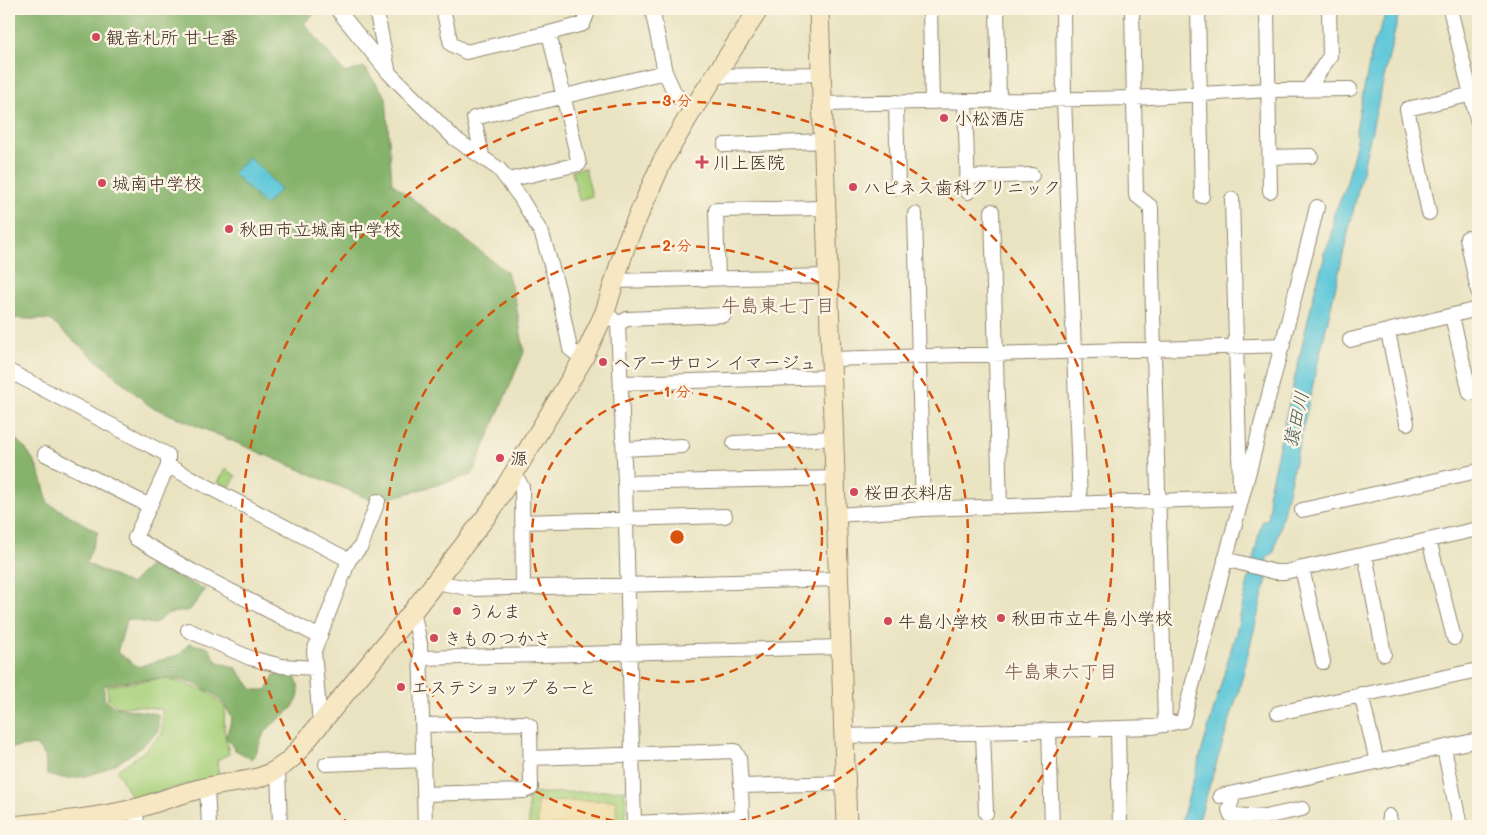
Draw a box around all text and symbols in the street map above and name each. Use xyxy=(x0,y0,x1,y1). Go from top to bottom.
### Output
place label: 観音札所 甘七番 xyxy=(106,25,238,49)
marker: 観音札所 甘七番 xyxy=(90,31,102,43)
text: 3 分 xyxy=(662,90,692,110)
place label: 小松酒店 xyxy=(954,106,1026,130)
marker: 小松酒店 xyxy=(938,112,950,124)
place label: 川上医院 xyxy=(713,150,785,174)
marker: 川上医院 xyxy=(695,155,709,169)
place label: 城南中学校 xyxy=(112,171,202,195)
place label: ハピネス歯科クリニック xyxy=(863,175,1061,199)
marker: 城南中学校 xyxy=(96,177,108,189)
marker: ハピネス歯科クリニック xyxy=(847,181,859,193)
place label: 秋田市立城南中学校 xyxy=(239,217,401,241)
marker: 秋田市立城南中学校 xyxy=(223,223,235,235)
text: 2 分 xyxy=(663,235,691,255)
district label: 牛島東七丁目 xyxy=(721,292,835,317)
place label: ヘアーサロン イマージュ xyxy=(613,350,817,374)
marker: ヘアーサロン イマージュ xyxy=(597,356,609,368)
text: 1 分 xyxy=(663,381,691,401)
water label: 猿田川 xyxy=(1276,388,1314,450)
place label: 源 xyxy=(510,446,528,470)
marker: 源 xyxy=(494,452,506,464)
place label: 桜田衣料店 xyxy=(864,480,954,504)
marker: 桜田衣料店 xyxy=(848,486,860,498)
centre of rings xyxy=(668,528,686,546)
place label: うんま xyxy=(467,599,521,623)
marker: うんま xyxy=(451,605,463,617)
place label: 秋田市立牛島小学校 xyxy=(1011,606,1173,630)
place label: 牛島小学校 xyxy=(898,609,988,633)
marker: 秋田市立牛島小学校 xyxy=(995,612,1007,624)
marker: 牛島小学校 xyxy=(882,615,894,627)
place label: きものつかさ xyxy=(444,626,552,650)
marker: きものつかさ xyxy=(428,632,440,644)
district label: 牛島東六丁目 xyxy=(1004,658,1118,683)
place label: エステショップ るーと xyxy=(411,675,596,699)
marker: エステショップ るーと xyxy=(395,681,407,693)

